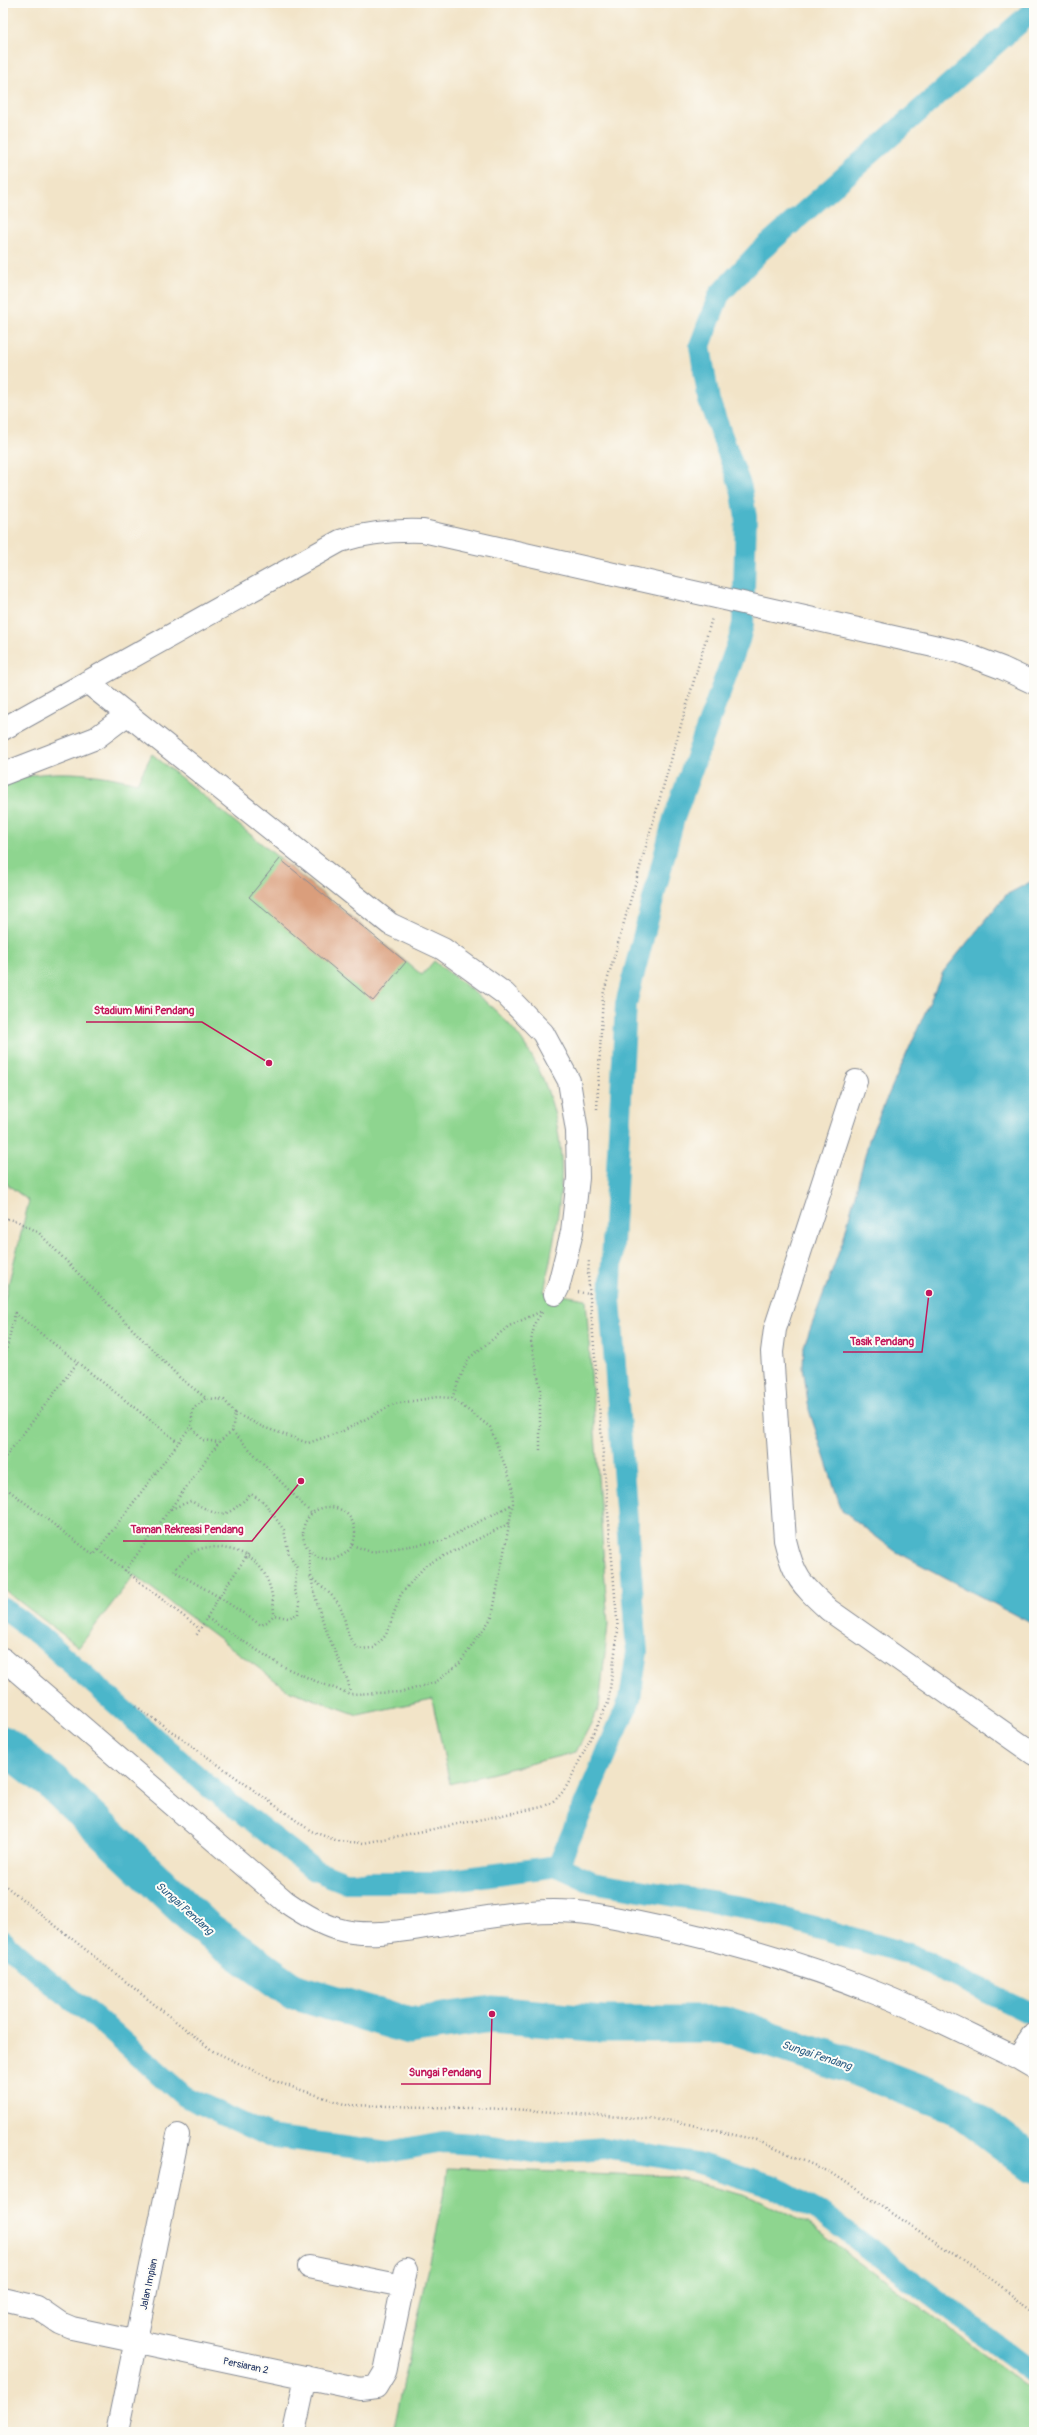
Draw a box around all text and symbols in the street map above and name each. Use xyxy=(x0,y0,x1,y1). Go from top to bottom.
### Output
callout: Stadium Mini Pendang xyxy=(86,999,202,1022)
text: Stadium Mini Pendang xyxy=(94,1004,195,1017)
callout: Tasik Pendang xyxy=(843,1329,922,1352)
text: Tasik Pendang xyxy=(849,1335,914,1348)
callout: Taman Rekreasi Pendang xyxy=(123,1518,252,1541)
text: Taman Rekreasi Pendang xyxy=(129,1523,244,1536)
water label: Sungai Pendang xyxy=(153,1879,217,1938)
water label: Sungai Pendang xyxy=(780,2038,855,2073)
callout: Sungai Pendang xyxy=(401,2061,490,2084)
text: Sungai Pendang xyxy=(409,2066,482,2079)
street label: Jalan Impian xyxy=(138,2257,160,2311)
street label: Persiaran 2 xyxy=(222,2355,270,2377)

